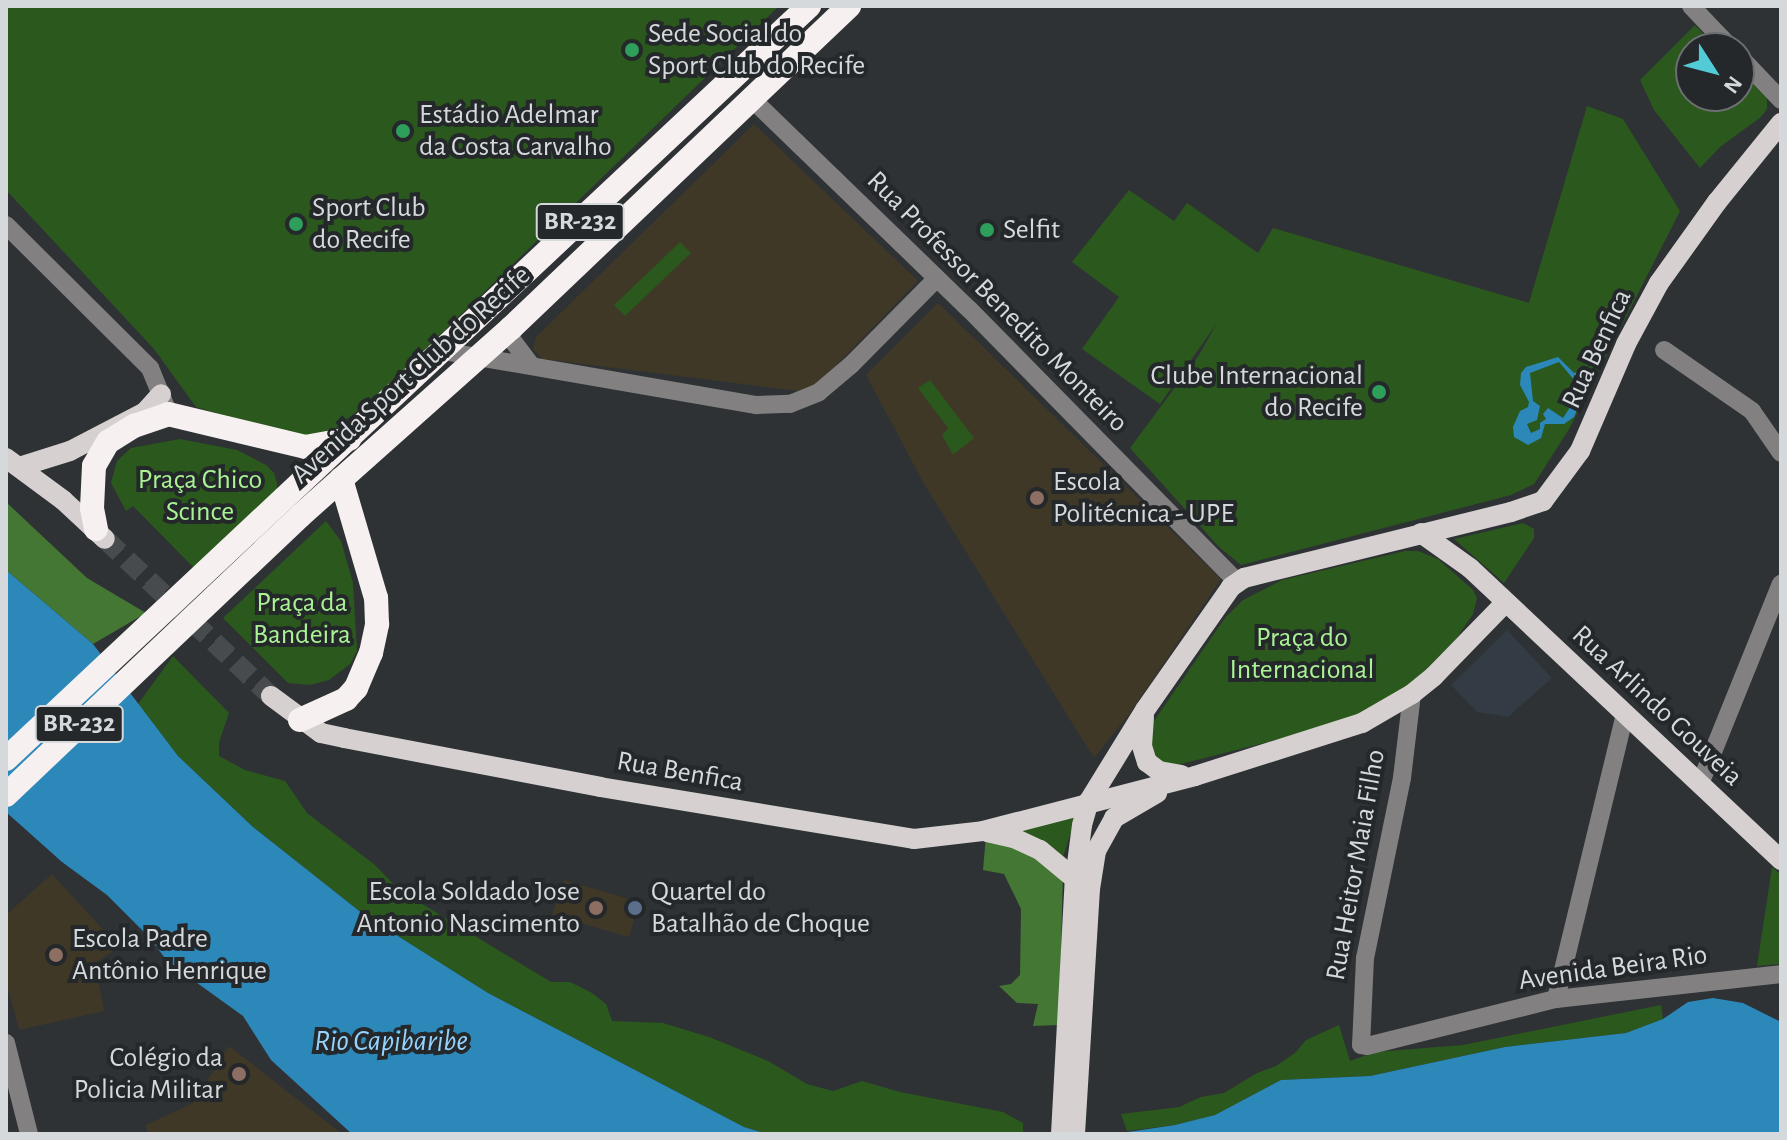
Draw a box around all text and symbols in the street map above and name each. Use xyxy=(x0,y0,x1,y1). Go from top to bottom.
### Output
place label: Sede Social do Sport Club do Recife xyxy=(648,17,865,83)
north arrow xyxy=(1675,32,1755,112)
marker: Sede Social do Sport Club do Recife xyxy=(623,41,641,59)
text: N xyxy=(1719,72,1746,98)
place label: Estádio Adelmar da Costa Carvalho xyxy=(419,98,612,164)
marker: Estádio Adelmar da Costa Carvalho xyxy=(394,122,412,140)
street label: Rua Professor Benedito Monteiro xyxy=(859,164,1135,440)
place label: Sport Club do Recife xyxy=(312,191,426,257)
road number: BR-232 xyxy=(534,200,626,244)
place label: Selfit xyxy=(1003,213,1060,247)
marker: Sport Club do Recife xyxy=(287,215,305,233)
marker: Selfit xyxy=(978,221,996,239)
street label: Avenida Sport Club do Recife xyxy=(284,259,538,491)
street label: Rua Benfica xyxy=(1555,284,1639,414)
place label: Clube Internacional do Recife xyxy=(1150,359,1363,425)
marker: Clube Internacional do Recife xyxy=(1370,383,1388,401)
park label: Praça Chico Scince xyxy=(138,463,262,529)
place label: Escola Politécnica - UPE xyxy=(1053,465,1234,531)
marker: Escola Politécnica - UPE xyxy=(1028,489,1046,507)
park label: Praça da Bandeira xyxy=(253,586,351,652)
street label: Rua Arlindo Gouveia xyxy=(1565,618,1749,794)
park label: Praça do Internacional xyxy=(1230,621,1374,687)
road number: BR-232 xyxy=(33,702,125,746)
street label: Rua Benfica xyxy=(614,744,746,800)
street label: Rua Heitor Maia Filho xyxy=(1319,747,1393,983)
place label: Escola Soldado Jose Antonio Nascimento xyxy=(357,875,580,941)
place label: Quartel do Batalhão de Choque xyxy=(651,875,870,941)
marker: Escola Soldado Jose Antonio Nascimento xyxy=(587,899,605,917)
marker: Quartel do Batalhão de Choque xyxy=(626,899,644,917)
place label: Escola Padre Antônio Henrique xyxy=(72,922,267,988)
street label: Avenida Beira Rio xyxy=(1517,938,1709,998)
marker: Escola Padre Antônio Henrique xyxy=(47,946,65,964)
water label: Rio Capibaribe xyxy=(314,1023,468,1059)
place label: Colégio da Policia Militar xyxy=(74,1041,223,1107)
marker: Colégio da Policia Militar xyxy=(230,1065,248,1083)

